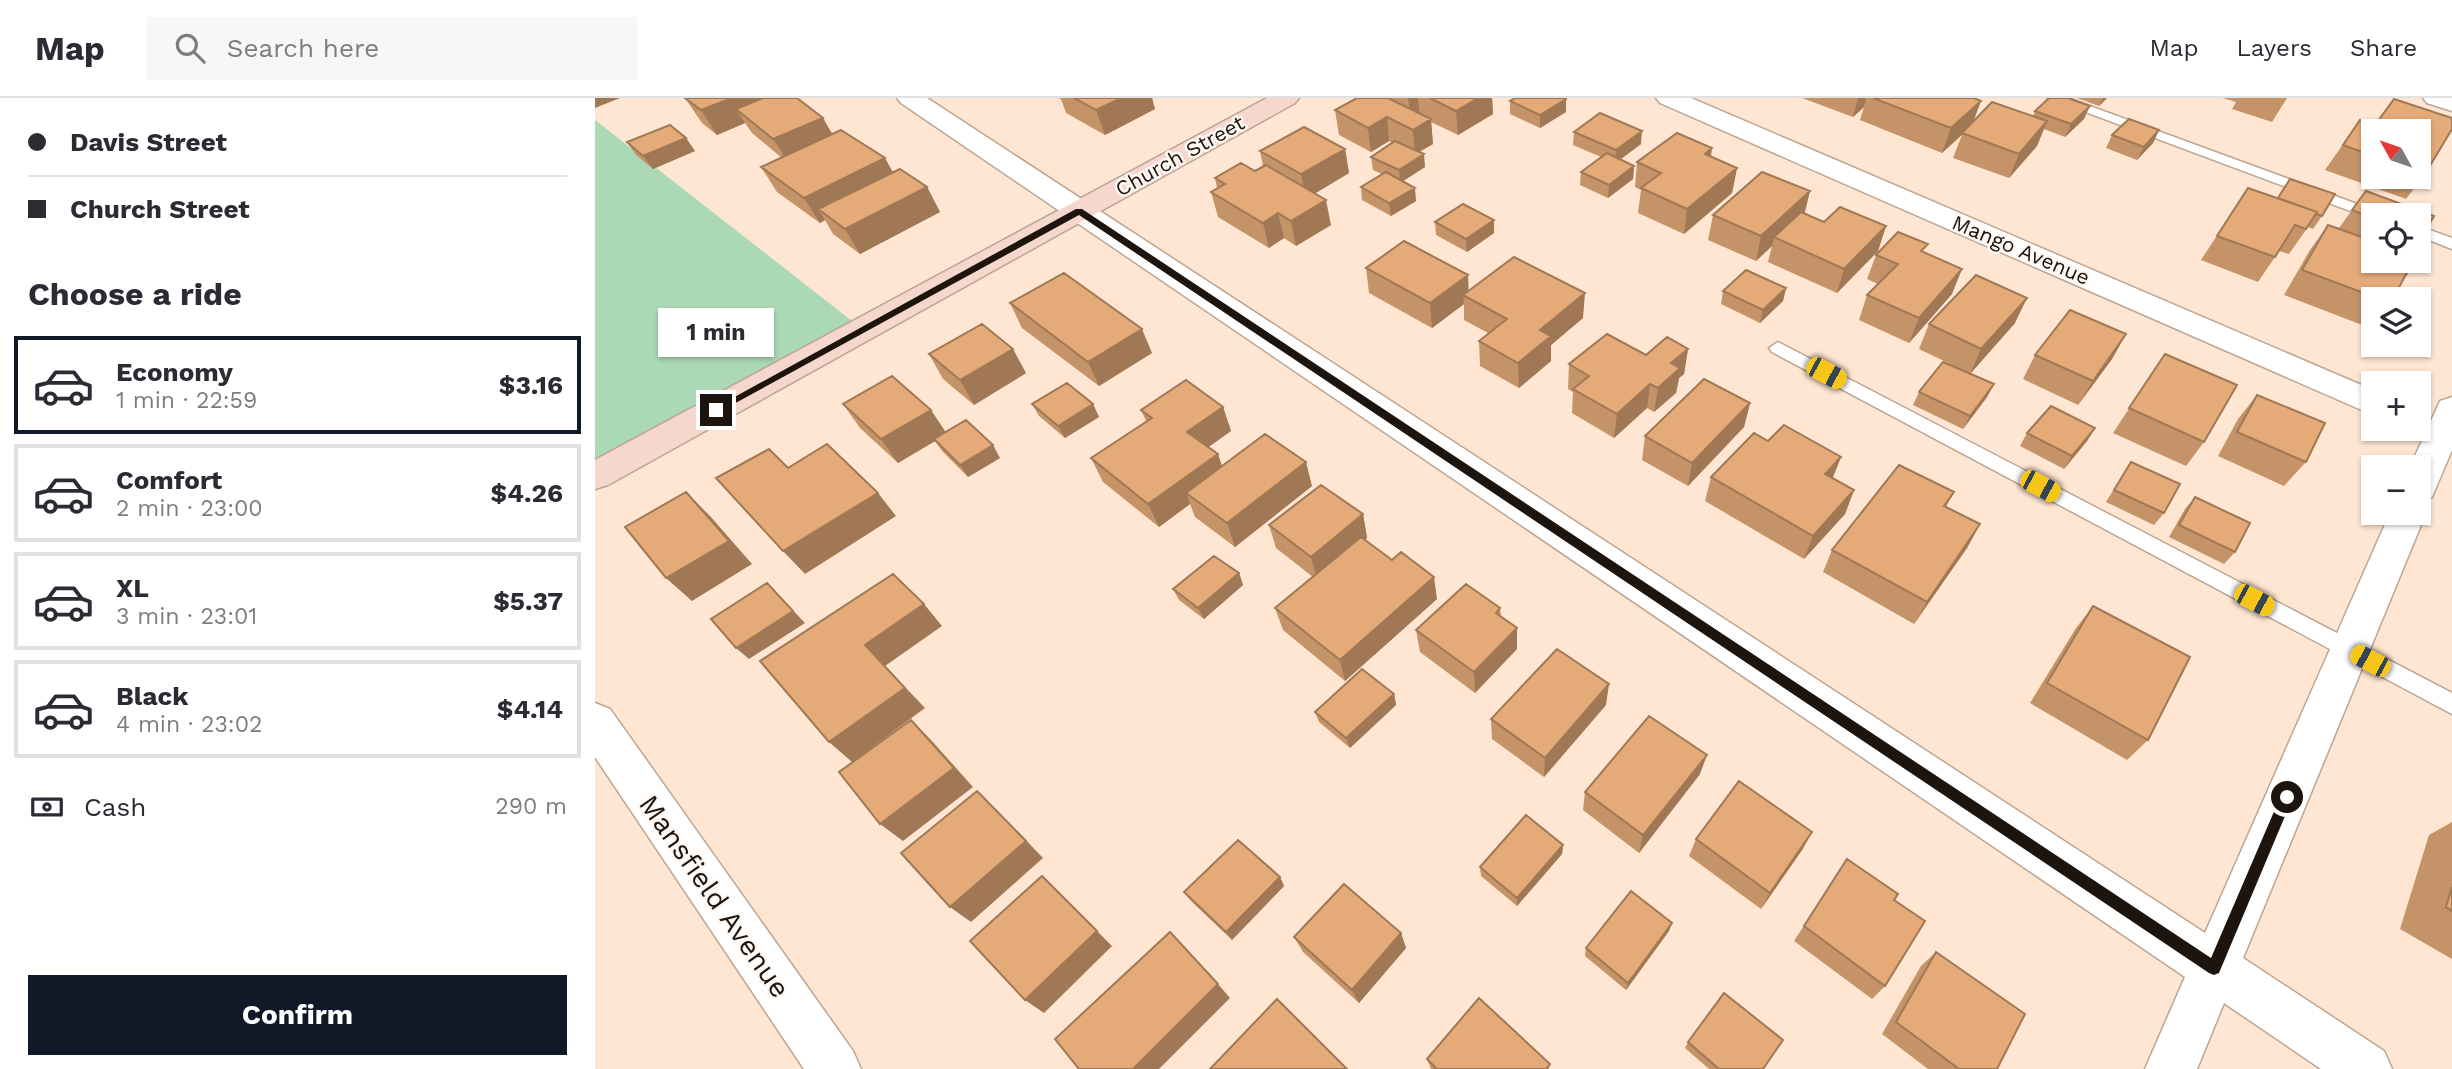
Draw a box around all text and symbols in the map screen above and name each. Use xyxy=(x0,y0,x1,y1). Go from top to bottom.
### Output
search box xyxy=(147,17,637,80)
text: Map xyxy=(35,29,105,68)
icon: search xyxy=(171,29,209,67)
text: Search here xyxy=(227,33,379,63)
text: Map xyxy=(2150,34,2198,62)
text: Layers xyxy=(2236,34,2312,62)
text: Share xyxy=(2350,34,2417,62)
street label: Church Street xyxy=(1111,110,1249,201)
north arrow xyxy=(2361,119,2431,189)
map controls xyxy=(2361,119,2431,525)
text: Davis Street xyxy=(70,127,227,157)
text: Church Street xyxy=(70,194,250,224)
button: locate xyxy=(2361,203,2431,273)
street label: Mango Avenue xyxy=(1949,209,2094,290)
text: Choose a ride xyxy=(28,275,242,313)
button: layers xyxy=(2361,287,2431,357)
callout: 1 min xyxy=(658,308,774,358)
text: 1 min xyxy=(686,319,746,346)
icon: car xyxy=(32,354,95,417)
car xyxy=(1803,354,1850,392)
text: Economy xyxy=(116,357,233,387)
text: $3.16 xyxy=(499,370,563,400)
button: + xyxy=(2361,371,2431,441)
text: 1 min · 22:59 xyxy=(116,387,257,414)
route end xyxy=(700,394,732,426)
button: − xyxy=(2361,455,2431,525)
icon: car xyxy=(32,462,95,525)
text: Comfort xyxy=(116,465,222,495)
car xyxy=(2017,467,2064,505)
text: $4.26 xyxy=(491,478,563,508)
text: 2 min · 23:00 xyxy=(116,495,263,522)
icon: car xyxy=(32,570,95,633)
text: XL xyxy=(116,573,149,603)
car xyxy=(2231,581,2278,619)
text: $5.37 xyxy=(493,586,563,616)
text: 3 min · 23:01 xyxy=(116,603,257,630)
car xyxy=(2347,642,2394,680)
icon: car xyxy=(32,678,95,741)
text: Black xyxy=(116,681,188,711)
text: $4.14 xyxy=(497,694,563,724)
text: 4 min · 23:02 xyxy=(116,711,262,738)
route start xyxy=(2271,781,2303,813)
icon: cash xyxy=(28,788,66,826)
street label: Mansfield Avenue xyxy=(632,789,797,1004)
text: Cash xyxy=(84,792,146,822)
text: 290 m xyxy=(495,793,567,820)
button: Confirm xyxy=(28,975,567,1055)

